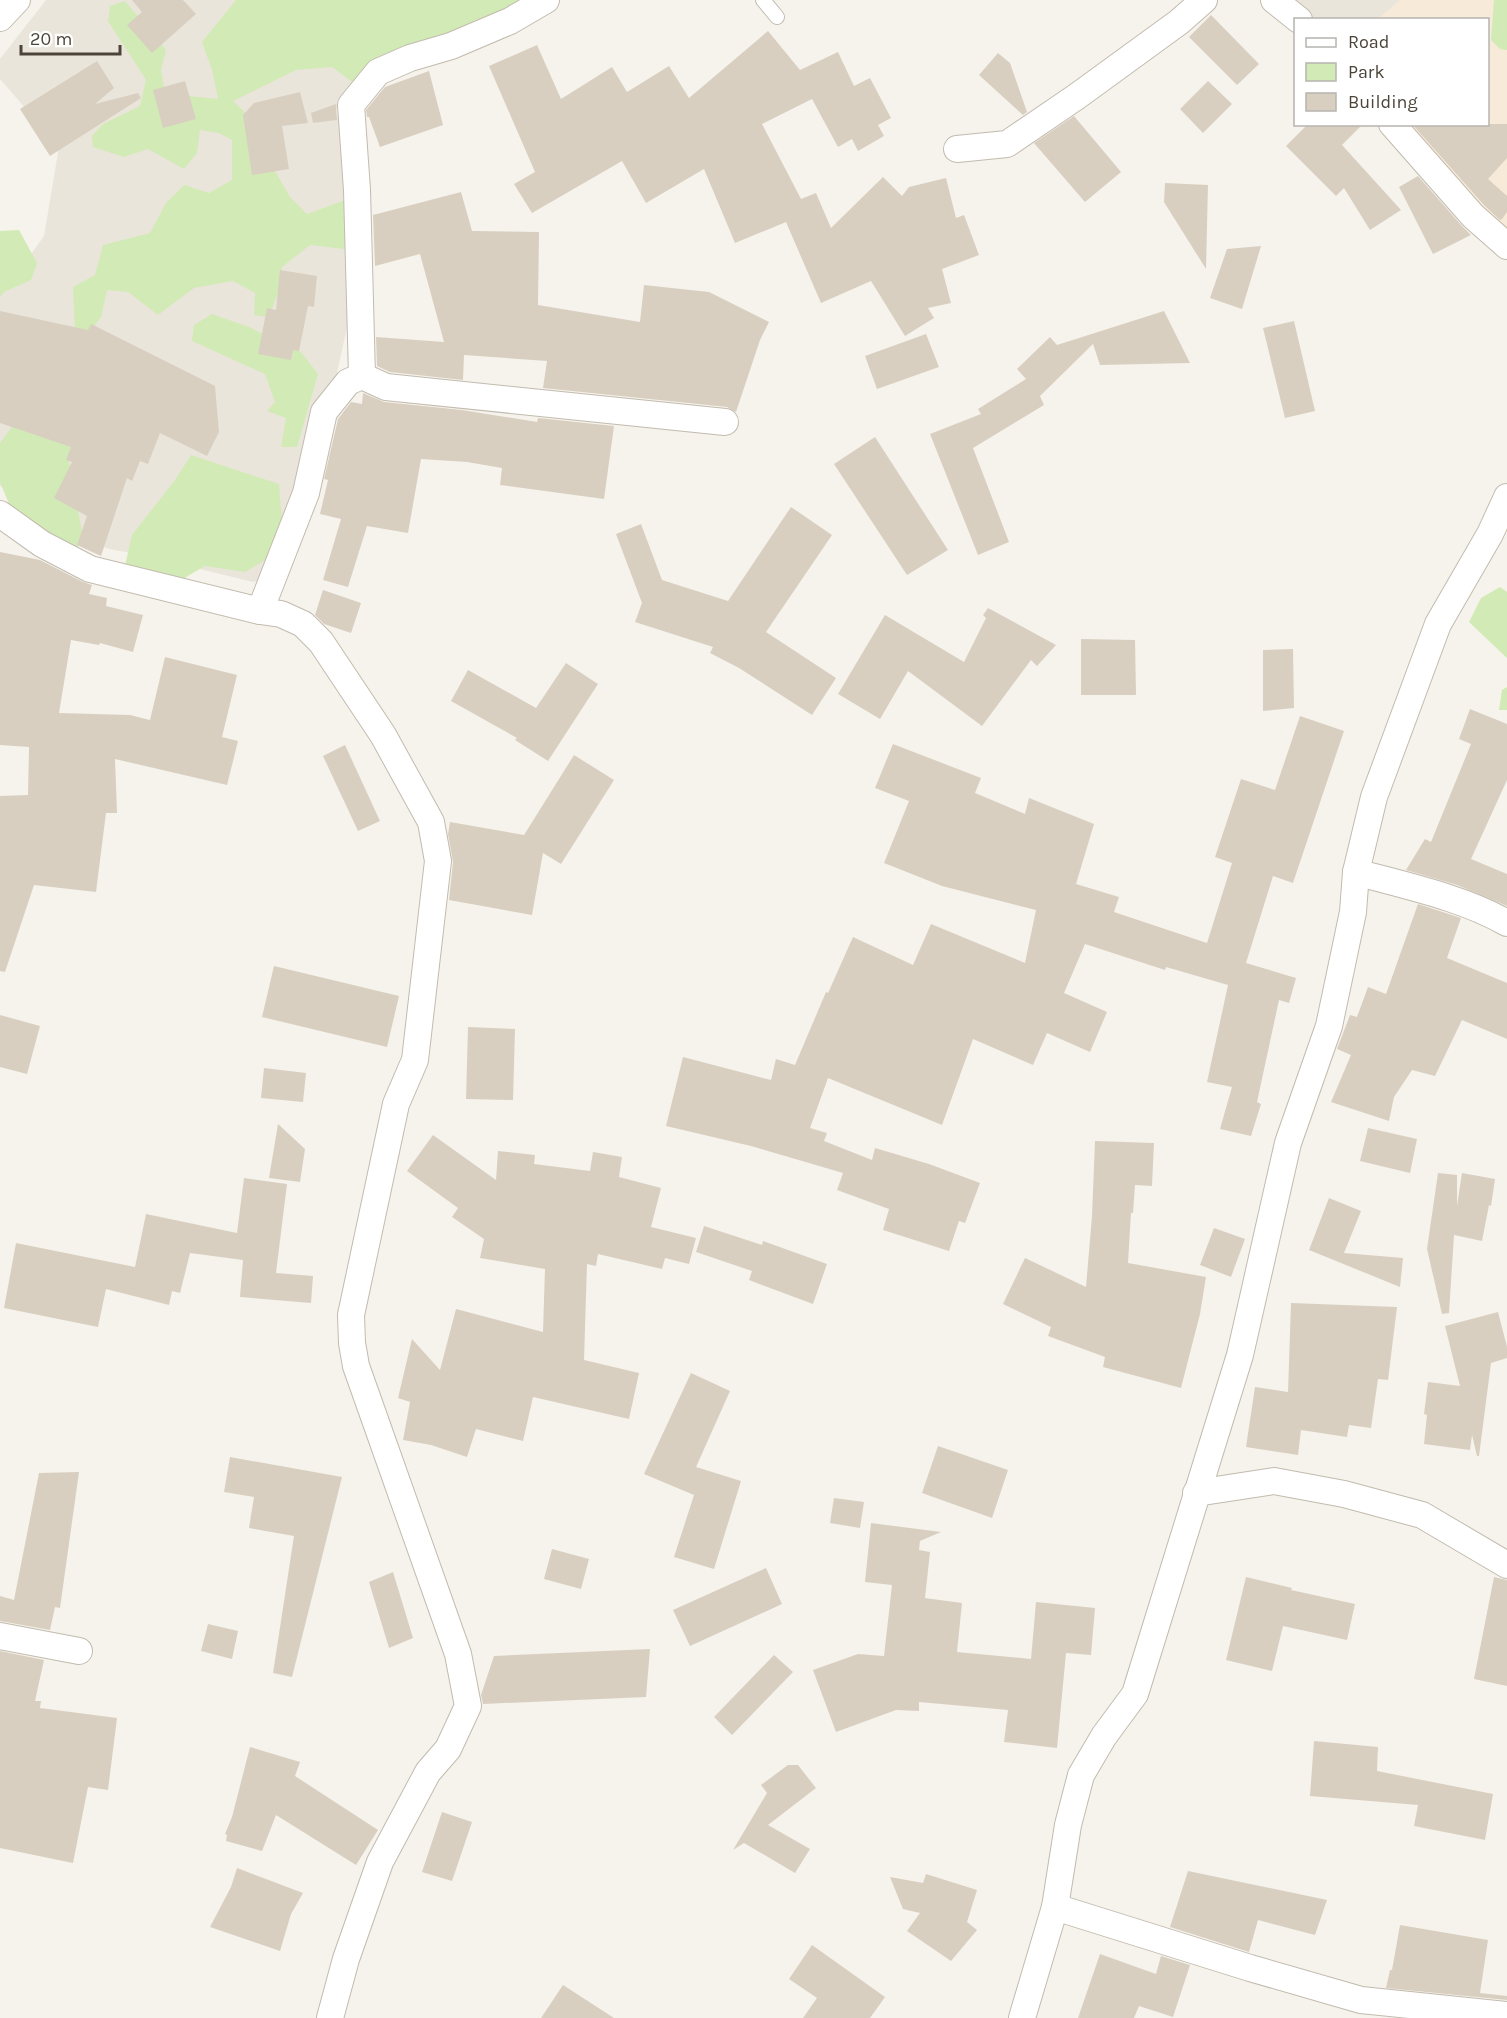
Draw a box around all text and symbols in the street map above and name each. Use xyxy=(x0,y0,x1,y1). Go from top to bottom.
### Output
scale bar xyxy=(21,18,120,56)
legend xyxy=(1294,18,1489,126)
text: 20 m xyxy=(30,28,72,50)
text: Road xyxy=(1348,31,1389,53)
text: Park xyxy=(1348,61,1385,83)
text: Building xyxy=(1348,91,1418,113)

